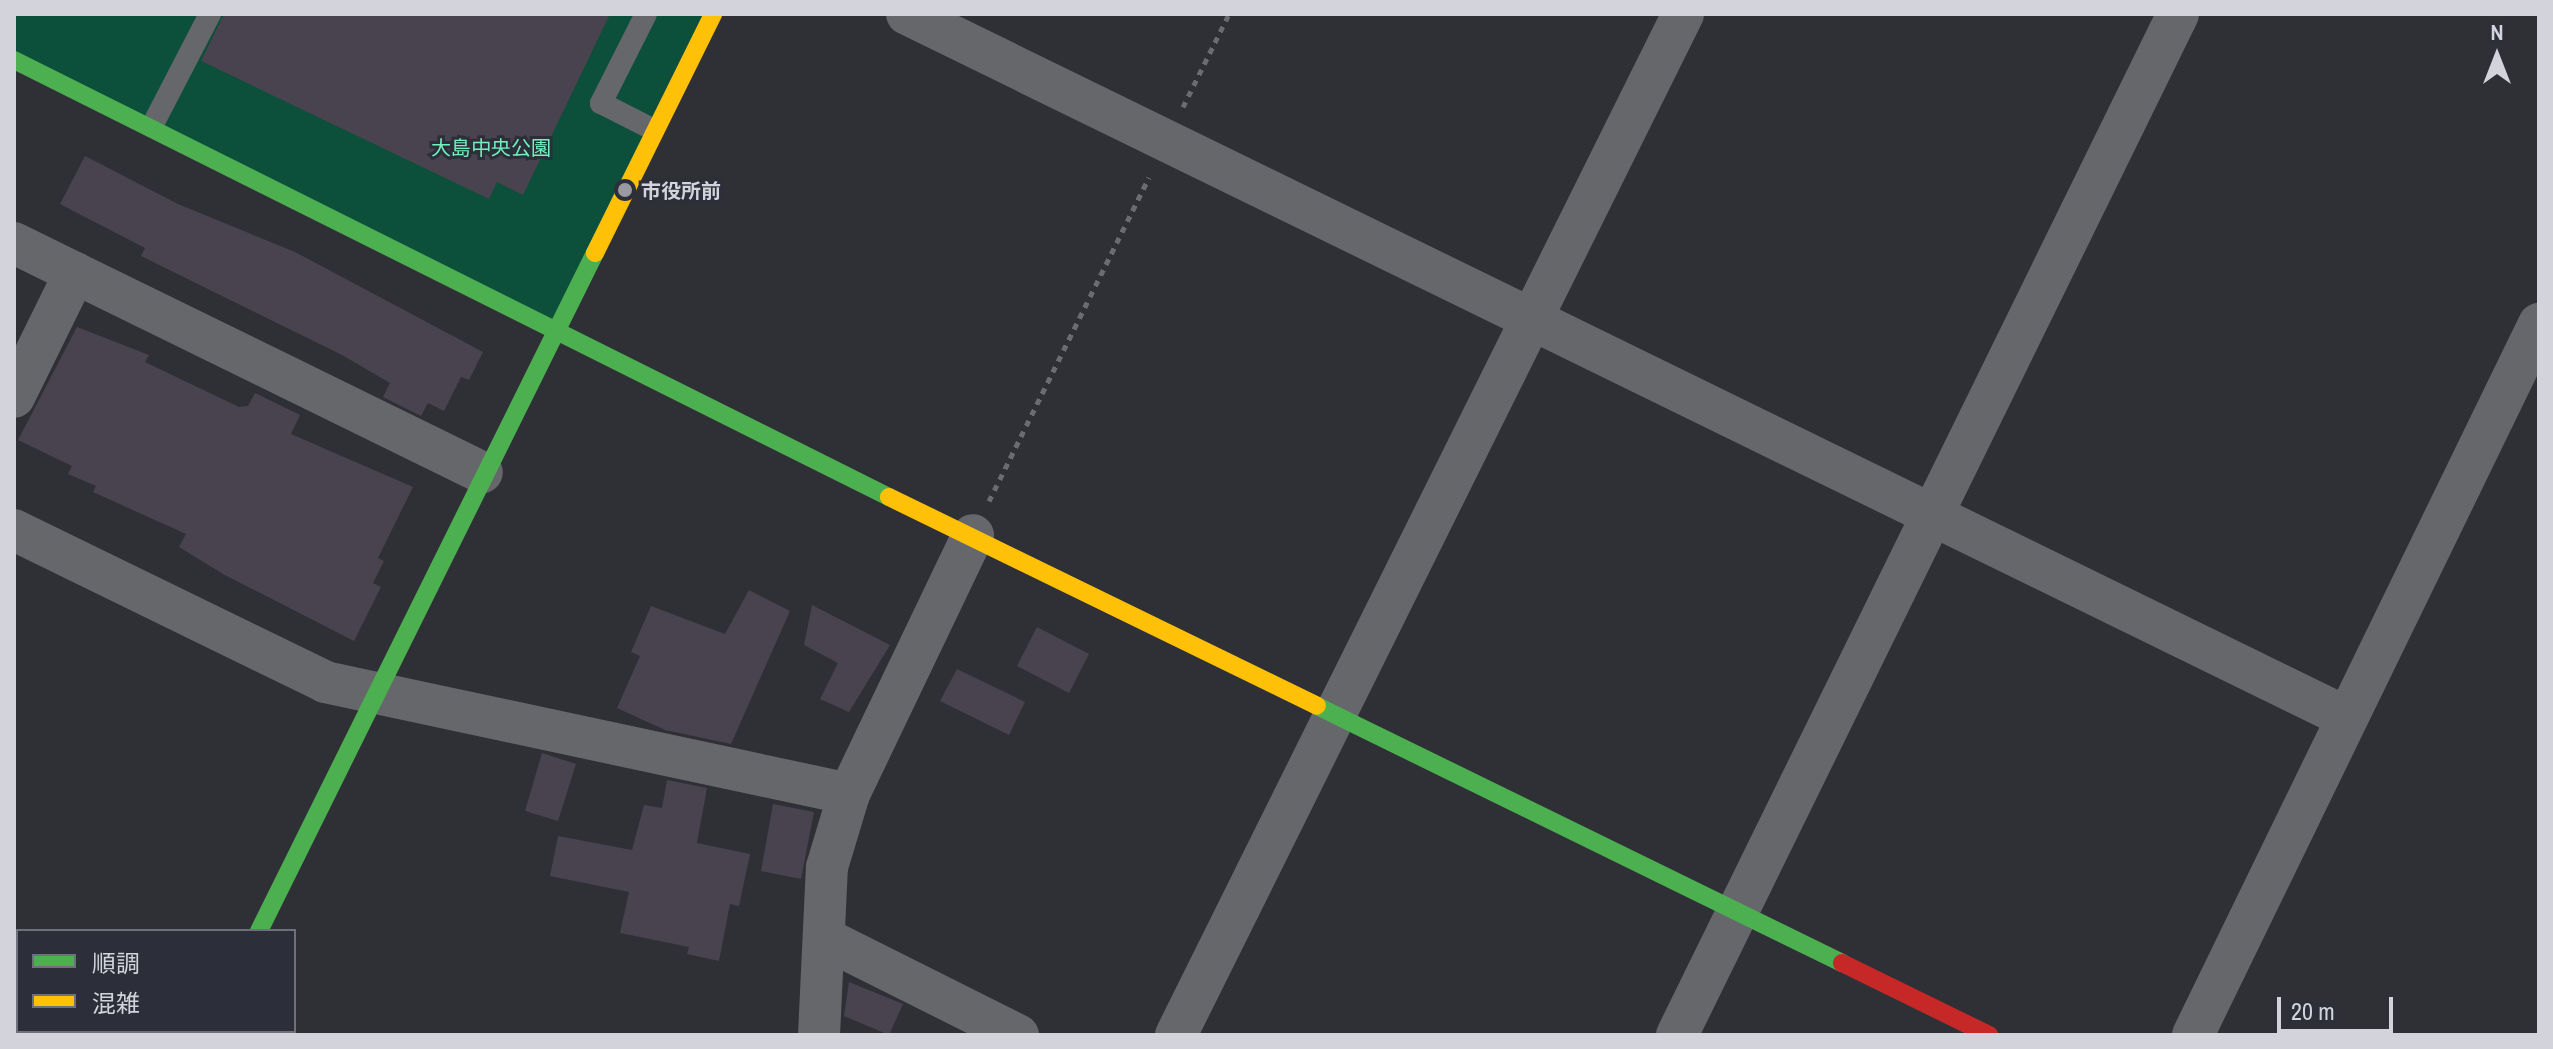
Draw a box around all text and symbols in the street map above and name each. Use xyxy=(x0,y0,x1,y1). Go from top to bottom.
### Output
north arrow xyxy=(2457,16,2537,96)
text: N xyxy=(2490,17,2504,47)
park label: 大島中央公園 xyxy=(431,135,551,159)
place label: 市役所前 xyxy=(641,178,721,202)
marker: 市役所前 xyxy=(616,181,634,199)
legend xyxy=(16,929,296,1033)
text: 順調 xyxy=(92,947,140,979)
scale bar xyxy=(2281,981,2397,1031)
text: 混雑 xyxy=(92,987,140,1019)
text: 20 m xyxy=(2291,995,2335,1027)

